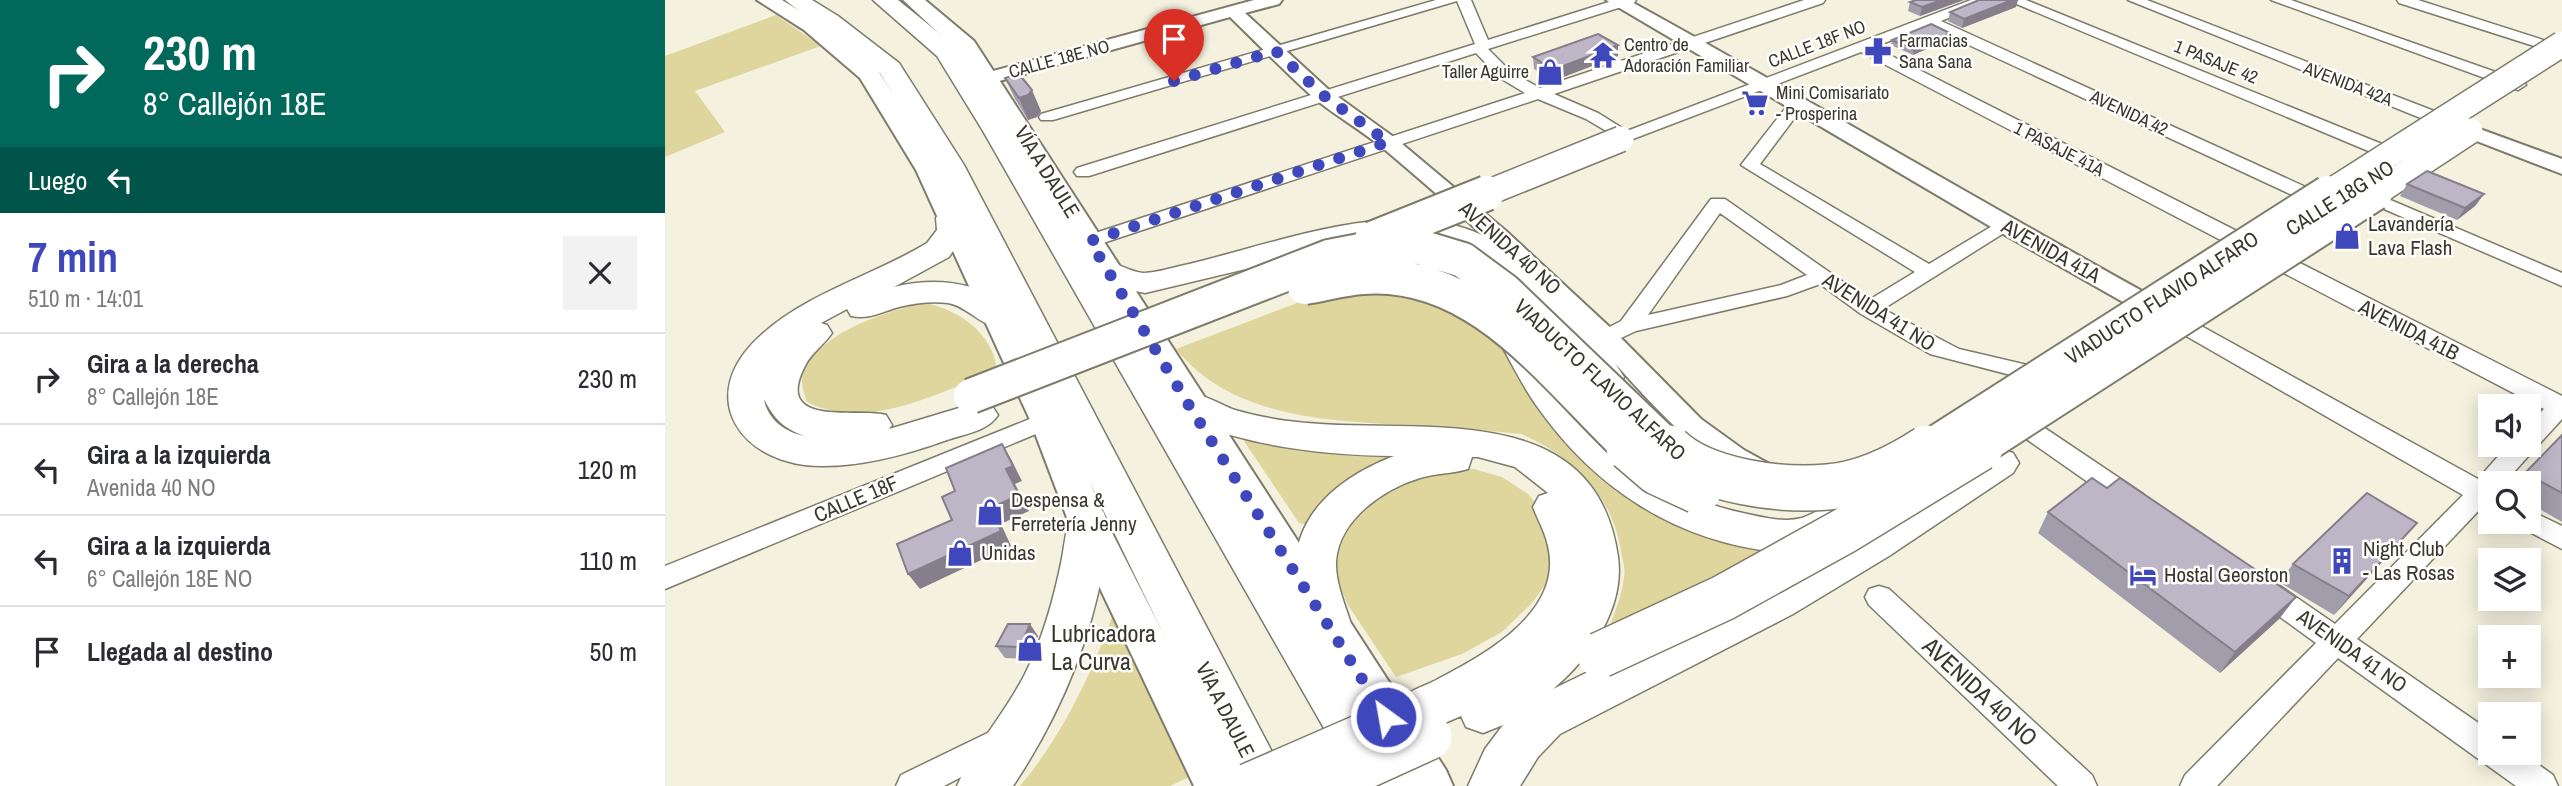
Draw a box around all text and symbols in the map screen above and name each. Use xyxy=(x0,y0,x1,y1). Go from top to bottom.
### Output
pin xyxy=(1144,9,1204,81)
street label: CALLE 18F NO xyxy=(1764,13,1869,74)
text: 230 m xyxy=(143,19,257,85)
icon: arrive xyxy=(1155,20,1193,58)
icon: right xyxy=(28,28,119,119)
place label: Farmacias Sana Sana xyxy=(1899,28,1972,74)
place label: Centro de Adoración Familiar xyxy=(1623,32,1749,78)
street label: CALLE 18E NO xyxy=(1006,33,1112,84)
street label: 1 PASAJE 42 xyxy=(2171,33,2262,90)
pharmacy icon: Farmacias Sana Sana xyxy=(1863,36,1893,66)
temple icon: Centro de Adoración Familiar xyxy=(1588,40,1618,70)
street label: AVENIDA 42A xyxy=(2299,55,2396,112)
shop icon: Taller Aguirre xyxy=(1535,57,1565,87)
place label: Taller Aguirre xyxy=(1442,59,1529,84)
place label: Mini Comisariato - Prosperina xyxy=(1776,80,1889,126)
text: 8° Callejón 18E xyxy=(143,82,326,125)
street label: AVENIDA 42 xyxy=(2085,83,2172,142)
supermarket icon: Mini Comisariato - Prosperina xyxy=(1740,88,1770,118)
street label: 1 PASAJE 41A xyxy=(2010,115,2109,182)
street label: VÍA A DAULE xyxy=(1008,120,1087,223)
street label: CALLE 18G NO xyxy=(2280,153,2399,242)
icon: left xyxy=(101,161,139,199)
text: Luego xyxy=(28,163,87,198)
street label: AVENIDA 40 NO xyxy=(1452,193,1568,301)
place label: Lavandería Lava Flash xyxy=(2368,209,2455,262)
street label: AVENIDA 41A xyxy=(1996,211,2106,290)
shop icon: Lavandería Lava Flash xyxy=(2332,221,2362,251)
street label: VIADUCTO FLAVIO ALFARO xyxy=(2059,224,2264,371)
text: 7 min xyxy=(28,229,118,285)
button: close xyxy=(563,236,637,310)
street label: AVENIDA 41 NO xyxy=(1816,265,1941,358)
text: 510 m · 14:01 xyxy=(28,283,143,314)
street label: AVENIDA 41B xyxy=(2353,291,2464,367)
street label: VIADUCTO FLAVIO ALFARO xyxy=(1508,292,1693,467)
text: Gira a la derecha xyxy=(87,346,259,381)
icon: right xyxy=(28,360,66,398)
text: 230 m xyxy=(578,361,637,396)
text: 8° Callejón 18E xyxy=(87,381,219,412)
map controls xyxy=(2478,394,2541,765)
button: sound xyxy=(2478,394,2541,457)
text: Gira a la izquierda xyxy=(87,437,271,472)
icon: left xyxy=(28,451,66,489)
text: 120 m xyxy=(578,452,637,487)
street label: CALLE 18F xyxy=(809,468,902,529)
button: search xyxy=(2478,471,2541,534)
text: Avenida 40 NO xyxy=(87,472,216,503)
place label: Despensa & Ferretería Jenny xyxy=(1011,485,1137,538)
shop icon: Despensa & Ferretería Jenny xyxy=(975,497,1005,527)
text: Gira a la izquierda xyxy=(87,528,271,563)
place label: Night Club - Las Rosas xyxy=(2363,534,2455,587)
shop icon: Unidas xyxy=(945,538,975,568)
place label: Unidas xyxy=(981,538,1036,567)
icon: left xyxy=(28,542,66,580)
text: 110 m xyxy=(579,543,637,578)
building icon: Night Club - Las Rosas xyxy=(2327,546,2357,576)
button: layers xyxy=(2478,548,2541,611)
hotel icon: Hostal Georston xyxy=(2128,560,2158,590)
place label: Hostal Georston xyxy=(2164,560,2288,589)
text: 6° Callejón 18E NO xyxy=(87,563,252,594)
street label: AVENIDA 41 NO xyxy=(2291,601,2413,699)
place label: Lubricadora La Curva xyxy=(1051,617,1156,677)
button: + xyxy=(2478,625,2541,688)
street label: AVENIDA 40 NO xyxy=(1916,629,2045,753)
icon: arrive xyxy=(28,633,66,671)
shop icon: Lubricadora La Curva xyxy=(1015,633,1045,663)
text: Llegada al destino xyxy=(87,634,273,669)
text: 50 m xyxy=(590,634,637,669)
street label: VÍA A DAULE xyxy=(1189,657,1262,762)
position arrow xyxy=(1349,680,1423,754)
button: − xyxy=(2478,702,2541,765)

